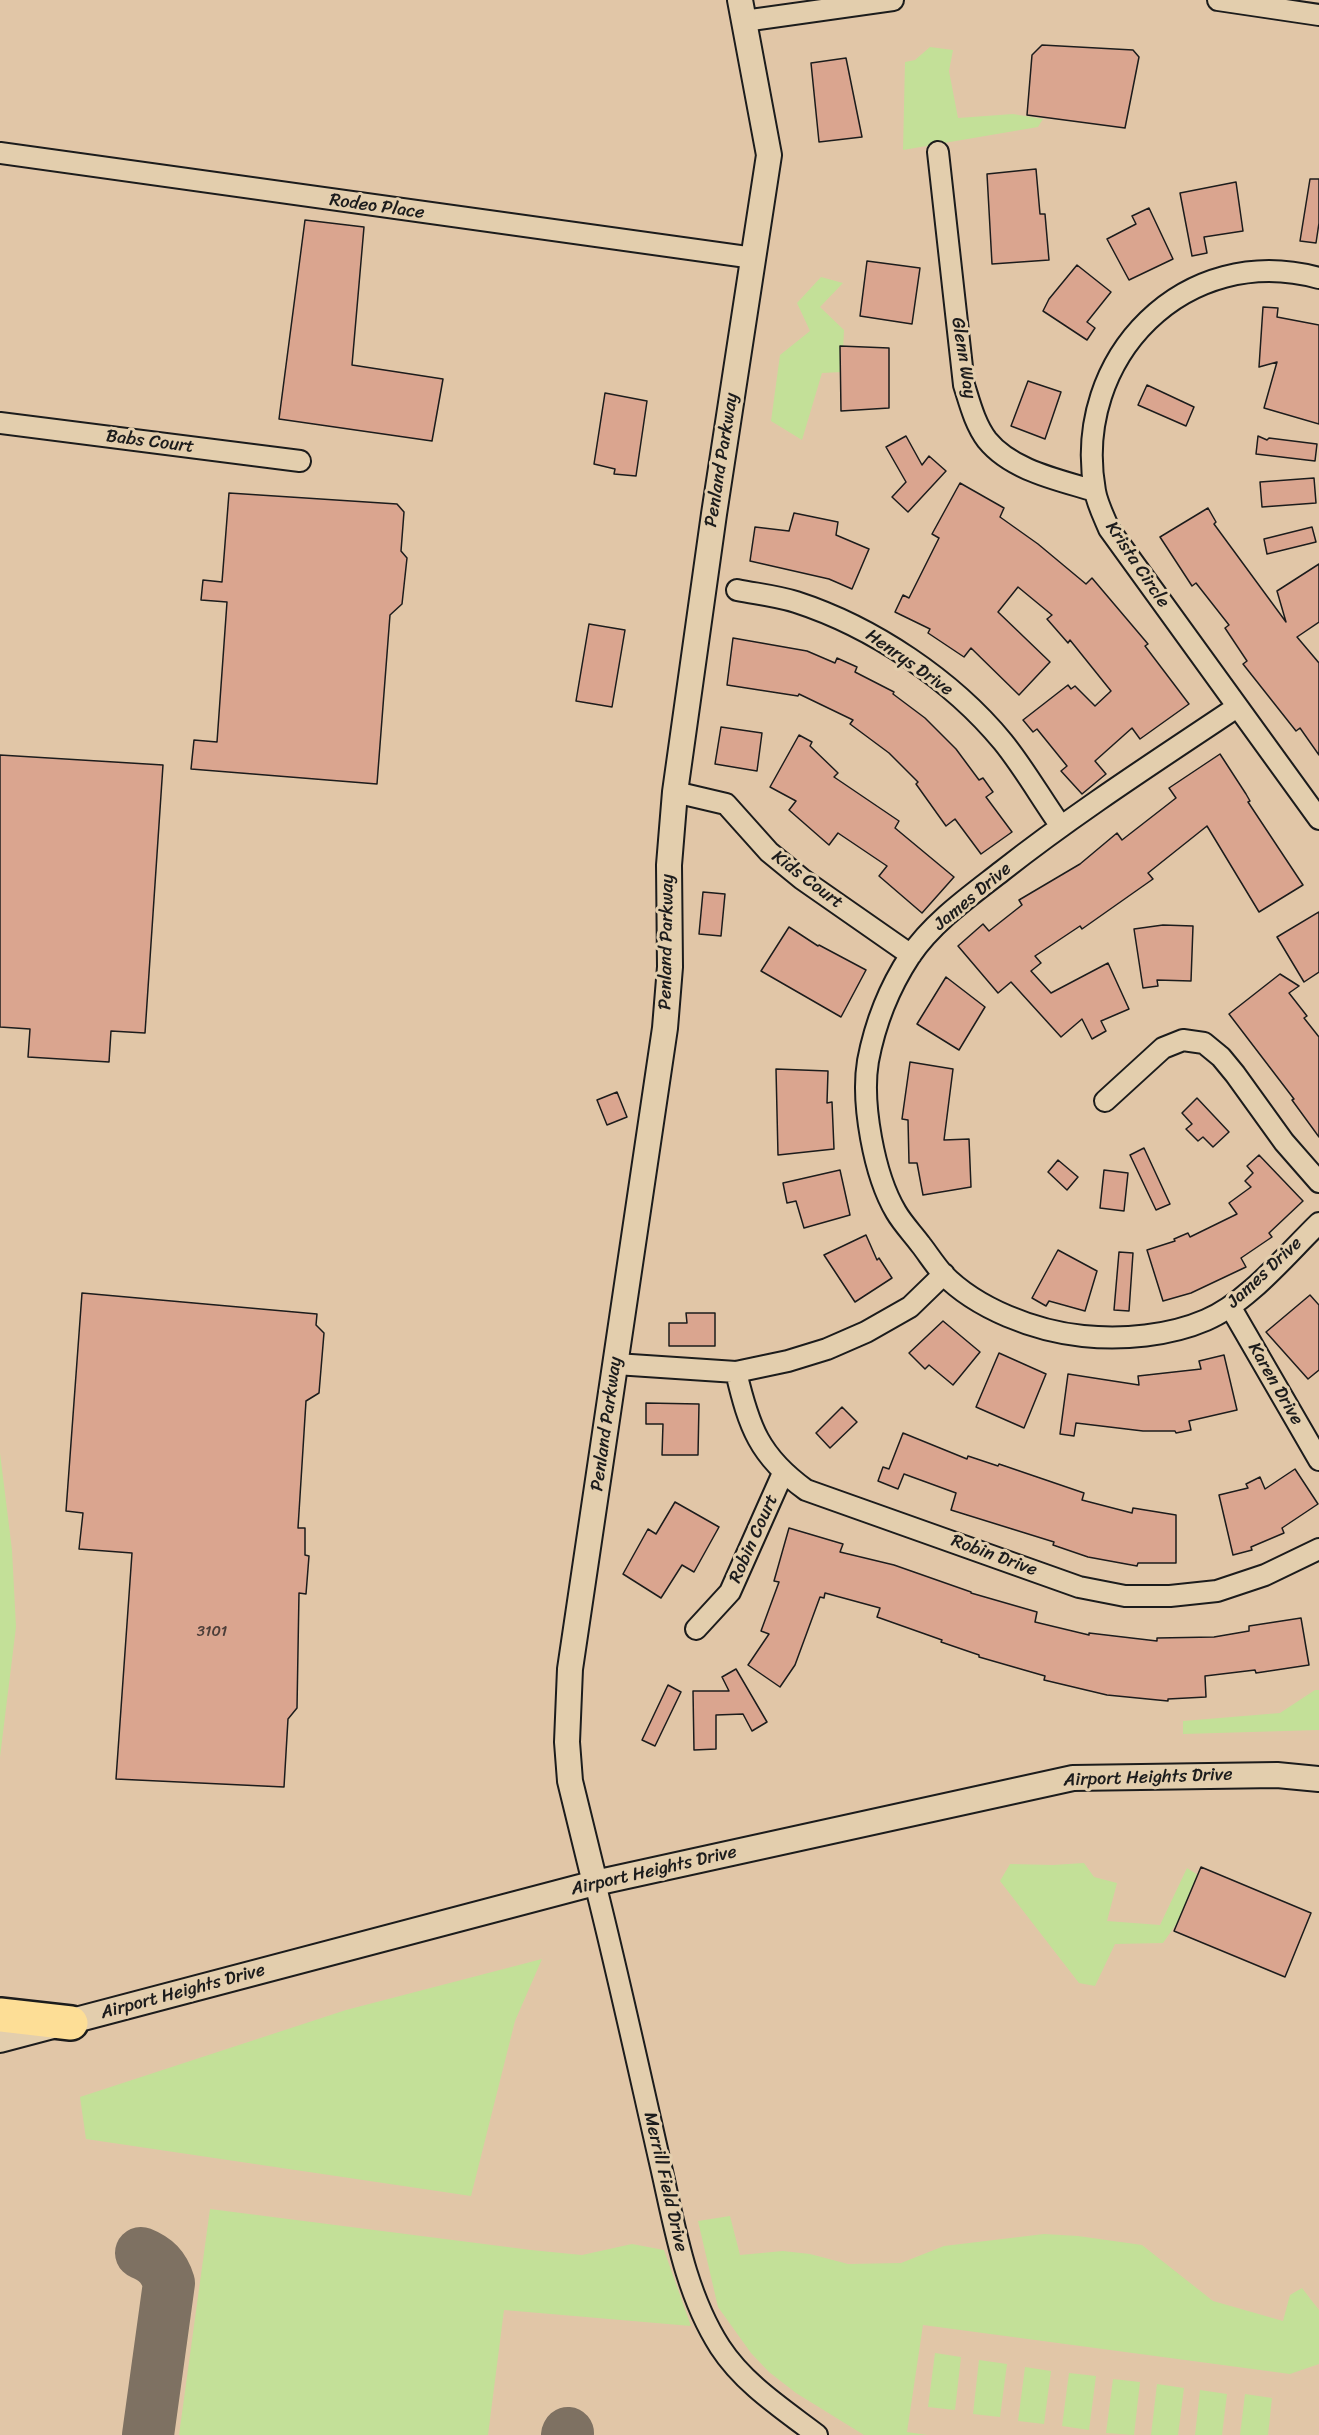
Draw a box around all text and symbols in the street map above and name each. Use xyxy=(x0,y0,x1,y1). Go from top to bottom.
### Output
street label: Rodeo Place xyxy=(328,190,426,224)
street label: Glenn Way xyxy=(946,316,980,400)
street label: Penland Parkway xyxy=(701,391,743,529)
street label: Babs Court xyxy=(105,426,195,458)
street label: Krista Circle xyxy=(1100,518,1174,612)
street label: Henrys Drive xyxy=(861,625,957,701)
street label: Kids Court xyxy=(767,846,847,914)
street label: James Drive xyxy=(930,858,1016,936)
street label: Penland Parkway xyxy=(655,874,679,1010)
street label: James Drive xyxy=(1223,1233,1307,1313)
street label: Karen Drive xyxy=(1243,1339,1307,1429)
street label: Penland Parkway xyxy=(587,1355,627,1493)
street label: Robin Court xyxy=(725,1491,783,1587)
street label: Robin Drive xyxy=(948,1530,1040,1582)
house number: 3101 xyxy=(197,1623,227,1641)
street label: Airport Heights Drive xyxy=(1063,1764,1233,1792)
street label: Airport Heights Drive xyxy=(569,1841,739,1901)
street label: Airport Heights Drive xyxy=(99,1960,267,2024)
street label: Merrill Field Drive xyxy=(638,2110,692,2254)

